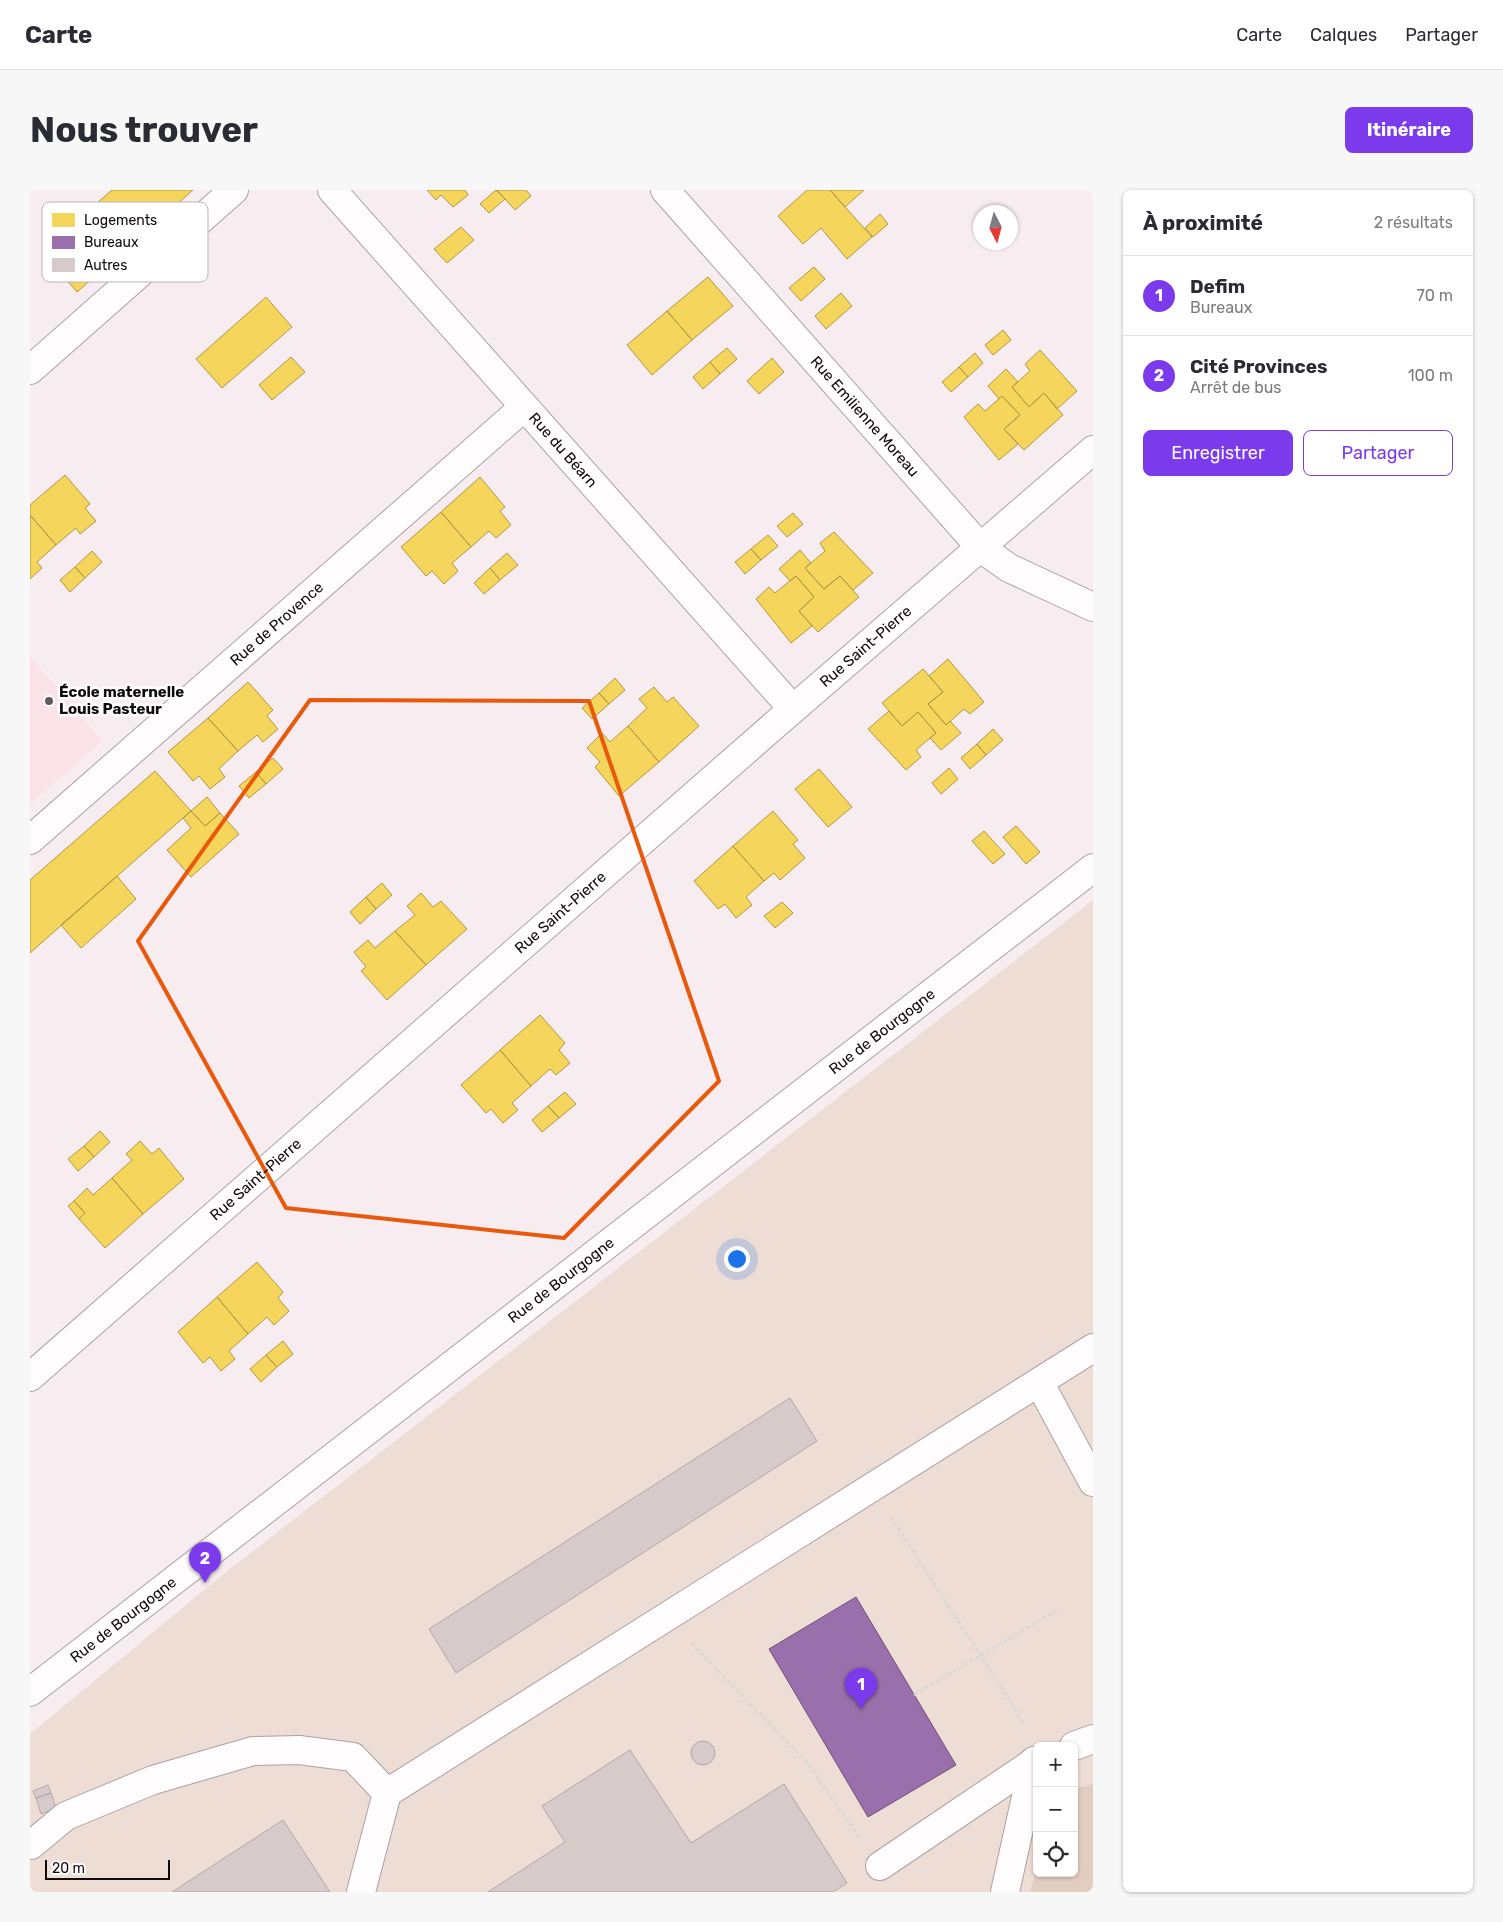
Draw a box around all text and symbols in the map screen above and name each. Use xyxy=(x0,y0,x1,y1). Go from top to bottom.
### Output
text: Carte xyxy=(25,21,92,49)
text: Carte xyxy=(1236,24,1282,46)
text: Calques xyxy=(1310,24,1377,46)
text: Partager xyxy=(1405,24,1478,46)
button: Itinéraire xyxy=(1345,107,1473,153)
text: Nous trouver xyxy=(30,109,258,151)
legend xyxy=(42,202,208,282)
north arrow xyxy=(973,205,1018,250)
text: À proximité xyxy=(1143,210,1263,235)
text: Logements xyxy=(84,212,157,229)
text: 2 résultats xyxy=(1374,213,1453,232)
text: Bureaux xyxy=(84,234,139,251)
text: Autres xyxy=(84,257,127,274)
text: Defim xyxy=(1190,275,1245,298)
text: 1 xyxy=(1155,286,1163,305)
text: 70 m xyxy=(1416,286,1453,305)
text: Bureaux xyxy=(1190,298,1252,317)
street label: Rue Emilienne Moreau xyxy=(807,352,923,480)
text: Cité Provinces xyxy=(1190,355,1328,378)
text: 2 xyxy=(1154,366,1164,385)
text: 100 m xyxy=(1408,366,1453,385)
text: Arrêt de bus xyxy=(1190,378,1282,397)
street label: Rue du Béarn xyxy=(525,409,601,491)
button: Enregistrer xyxy=(1143,430,1293,476)
button: Partager xyxy=(1303,430,1453,476)
street label: Rue de Provence xyxy=(226,578,327,669)
street label: Rue Saint-Pierre xyxy=(816,602,915,691)
place label: École maternelle Louis Pasteur xyxy=(59,683,184,718)
marker: École maternelle Louis Pasteur xyxy=(43,695,55,707)
street label: Rue Saint-Pierre xyxy=(511,868,610,957)
street label: Rue de Bourgogne xyxy=(825,985,939,1078)
street label: Rue Saint-Pierre xyxy=(206,1135,305,1224)
street label: Rue de Bourgogne xyxy=(505,1234,618,1327)
your location xyxy=(724,1246,750,1272)
pin: 2 xyxy=(189,1542,221,1583)
street label: Rue de Bourgogne xyxy=(67,1573,180,1666)
pin: 1 xyxy=(845,1668,877,1709)
map controls xyxy=(1033,1742,1078,1877)
button: + xyxy=(1033,1742,1078,1787)
button: − xyxy=(1033,1787,1078,1832)
button: locate xyxy=(1033,1832,1078,1877)
scale bar xyxy=(45,1857,170,1880)
text: 20 m xyxy=(52,1860,85,1877)

